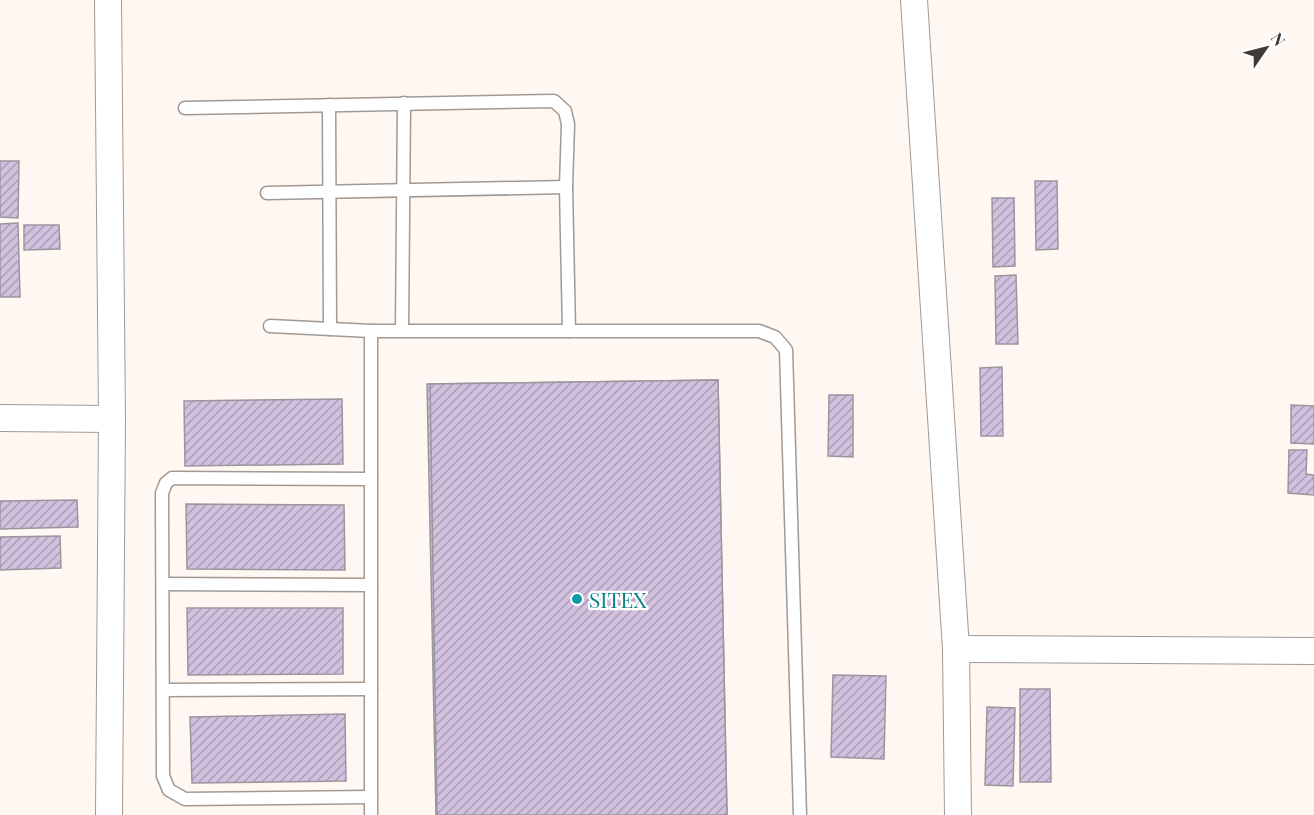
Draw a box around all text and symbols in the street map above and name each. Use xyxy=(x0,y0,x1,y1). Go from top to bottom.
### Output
north arrow xyxy=(1236,18,1296,78)
text: N xyxy=(1267,28,1291,50)
place label: SITEX xyxy=(589,585,647,613)
marker: SITEX xyxy=(570,592,584,606)

